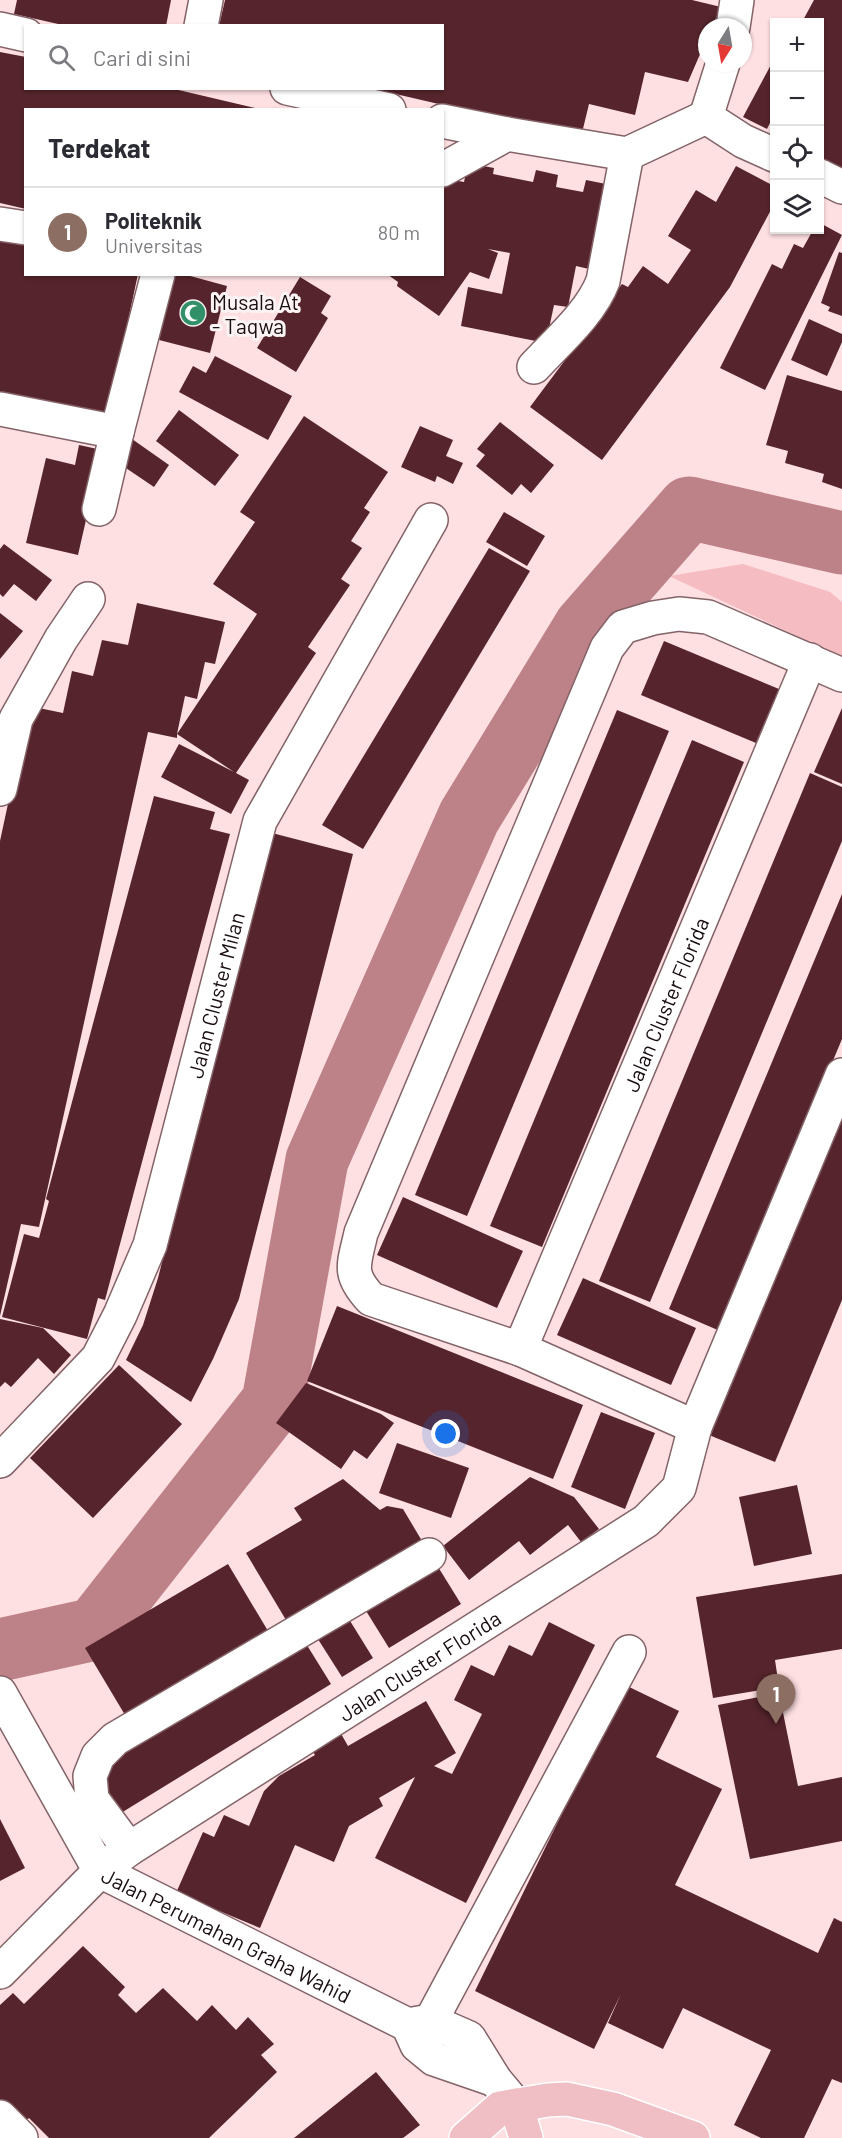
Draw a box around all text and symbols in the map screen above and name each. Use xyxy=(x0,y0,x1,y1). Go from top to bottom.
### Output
north arrow xyxy=(698,18,752,72)
map controls xyxy=(770,18,824,234)
button: + xyxy=(770,18,824,72)
search box xyxy=(24,24,444,90)
icon: search xyxy=(45,41,78,74)
text: Cari di sini xyxy=(93,44,191,70)
button: − xyxy=(770,72,824,126)
button: locate xyxy=(770,126,824,180)
text: Terdekat xyxy=(48,132,150,163)
button: layers xyxy=(770,180,824,234)
text: Politeknik xyxy=(105,207,202,233)
text: 1 xyxy=(64,220,71,244)
text: 80 m xyxy=(378,220,420,244)
text: Universitas xyxy=(105,233,203,257)
place label: Musala At - Taqwa xyxy=(212,289,299,338)
mosque icon: Musala At - Taqwa xyxy=(178,298,208,328)
street label: Jalan Cluster Milan xyxy=(181,909,248,1081)
street label: Jalan Cluster Florida xyxy=(617,913,713,1095)
your location xyxy=(431,1419,460,1448)
street label: Jalan Cluster Florida xyxy=(333,1604,505,1726)
pin: 1 xyxy=(756,1674,796,1724)
street label: Jalan Perumahan Graha Wahid xyxy=(98,1862,356,2007)

